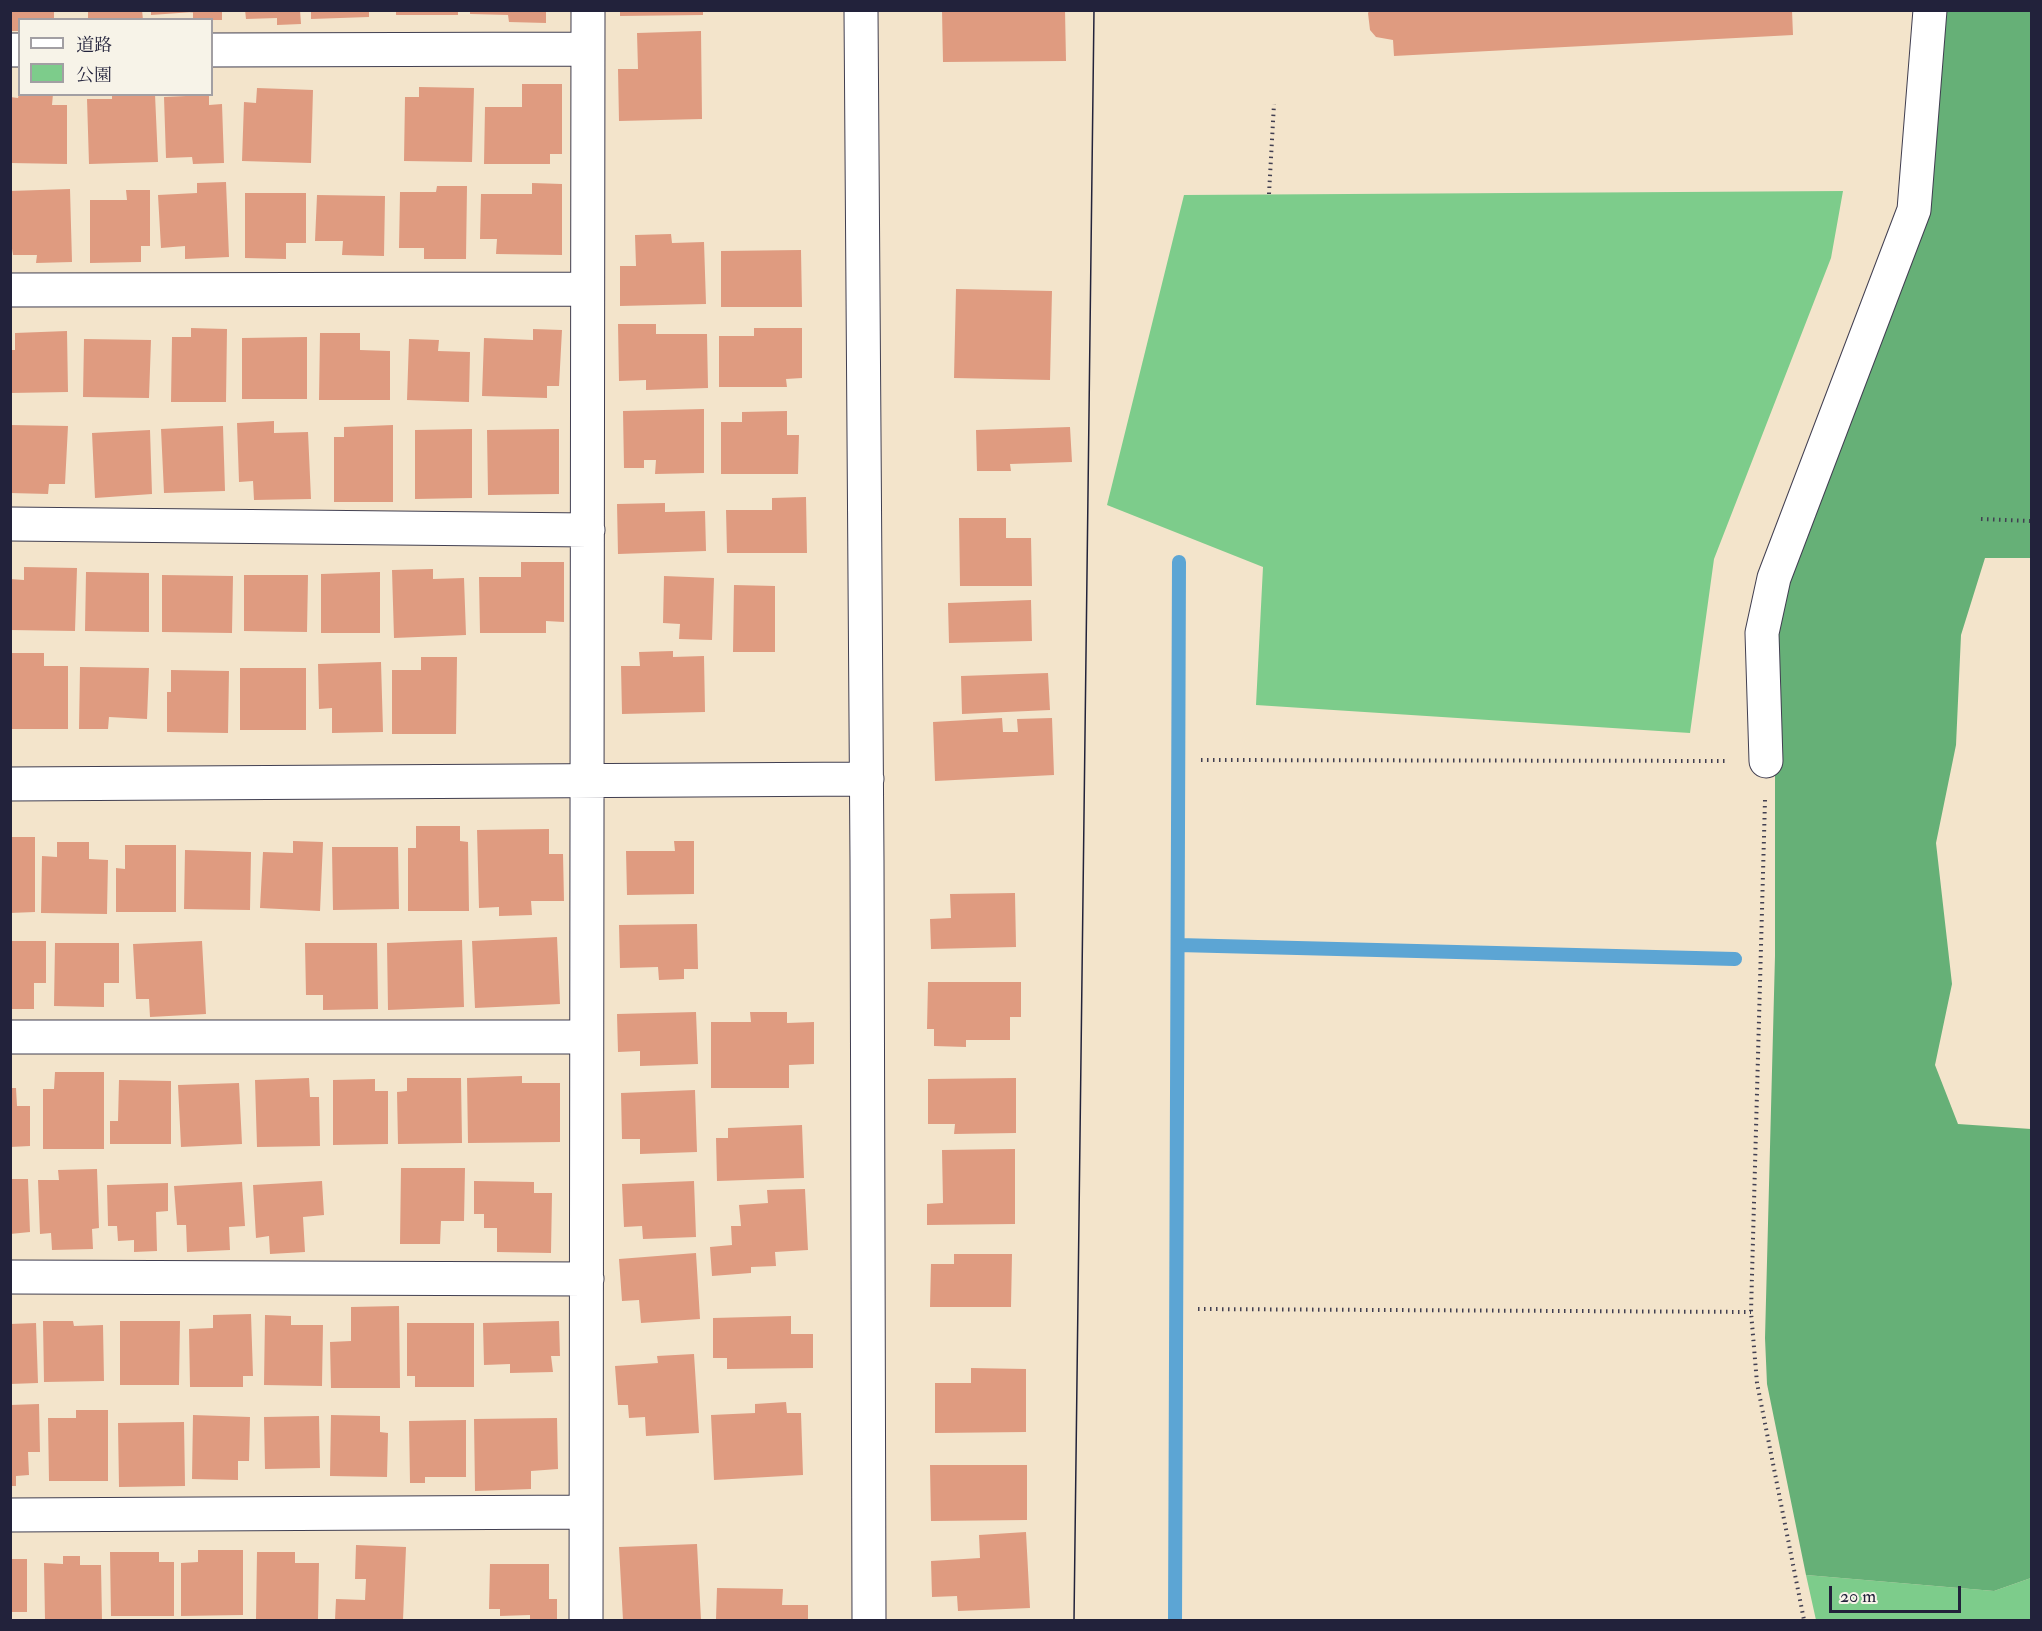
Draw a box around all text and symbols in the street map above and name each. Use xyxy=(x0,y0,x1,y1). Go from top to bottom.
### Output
legend xyxy=(18,18,213,96)
text: 道路 xyxy=(76,34,112,57)
text: 公園 xyxy=(76,64,112,87)
scale bar xyxy=(1832,1574,1964,1612)
text: 20 m xyxy=(1840,1585,1876,1608)

